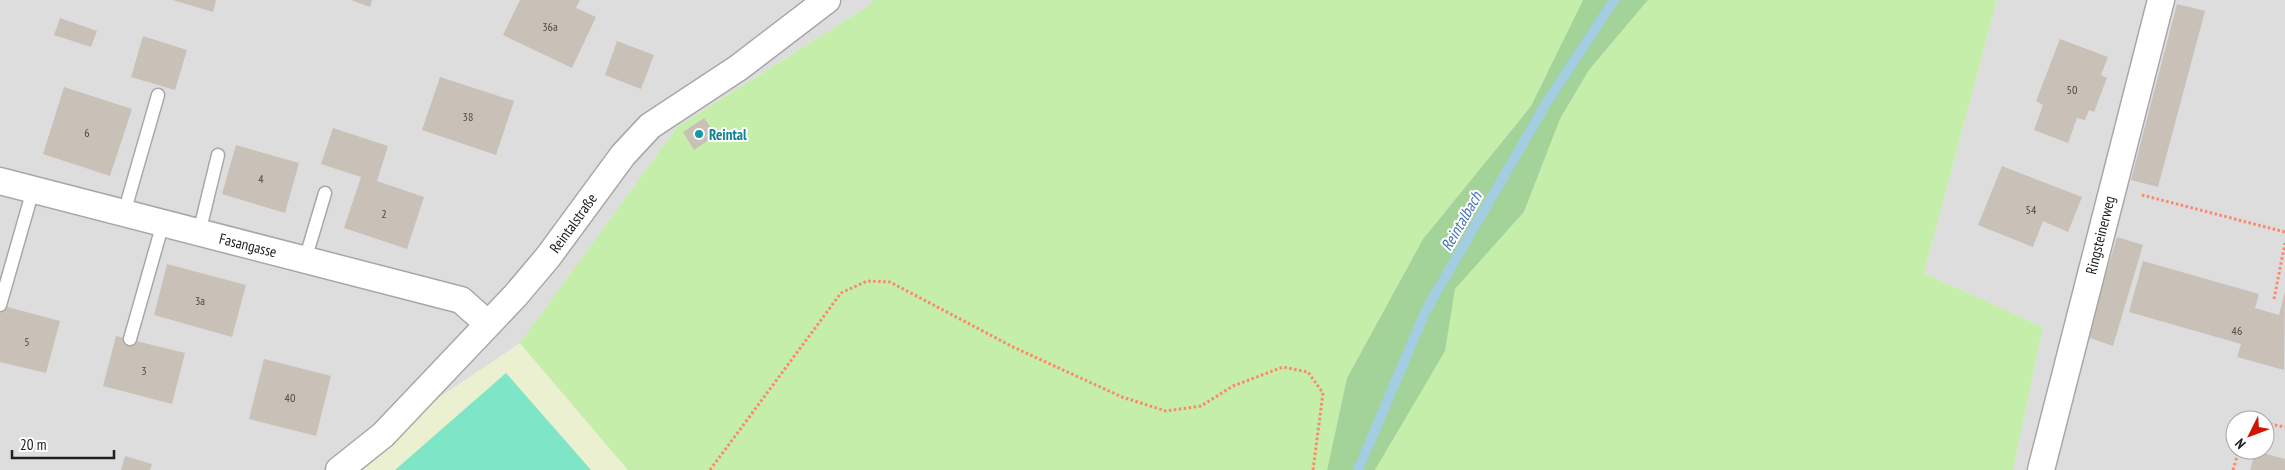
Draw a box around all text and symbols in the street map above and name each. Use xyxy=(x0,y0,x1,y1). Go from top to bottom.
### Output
house number: 36a xyxy=(542,19,558,34)
house number: 50 xyxy=(2067,82,2077,97)
house number: 38 xyxy=(463,109,473,124)
house number: 6 xyxy=(84,125,90,140)
place label: Reintal xyxy=(709,125,747,144)
marker: Reintal xyxy=(693,128,705,140)
house number: 4 xyxy=(258,171,264,186)
water label: Reintalbach xyxy=(1436,187,1486,254)
street label: Reintalstraße xyxy=(545,189,601,257)
street label: Ringsteinerweg xyxy=(2081,194,2119,276)
house number: 54 xyxy=(2026,202,2037,217)
house number: 2 xyxy=(381,206,387,221)
street label: Fasangasse xyxy=(217,229,279,261)
house number: 3a xyxy=(195,293,205,308)
house number: 46 xyxy=(2232,323,2242,338)
house number: 5 xyxy=(24,334,30,349)
house number: 3 xyxy=(141,363,147,378)
house number: 40 xyxy=(285,390,295,405)
north arrow xyxy=(2225,410,2275,460)
scale bar xyxy=(12,428,115,460)
text: 20 m xyxy=(20,435,46,454)
text: N xyxy=(2231,435,2250,453)

